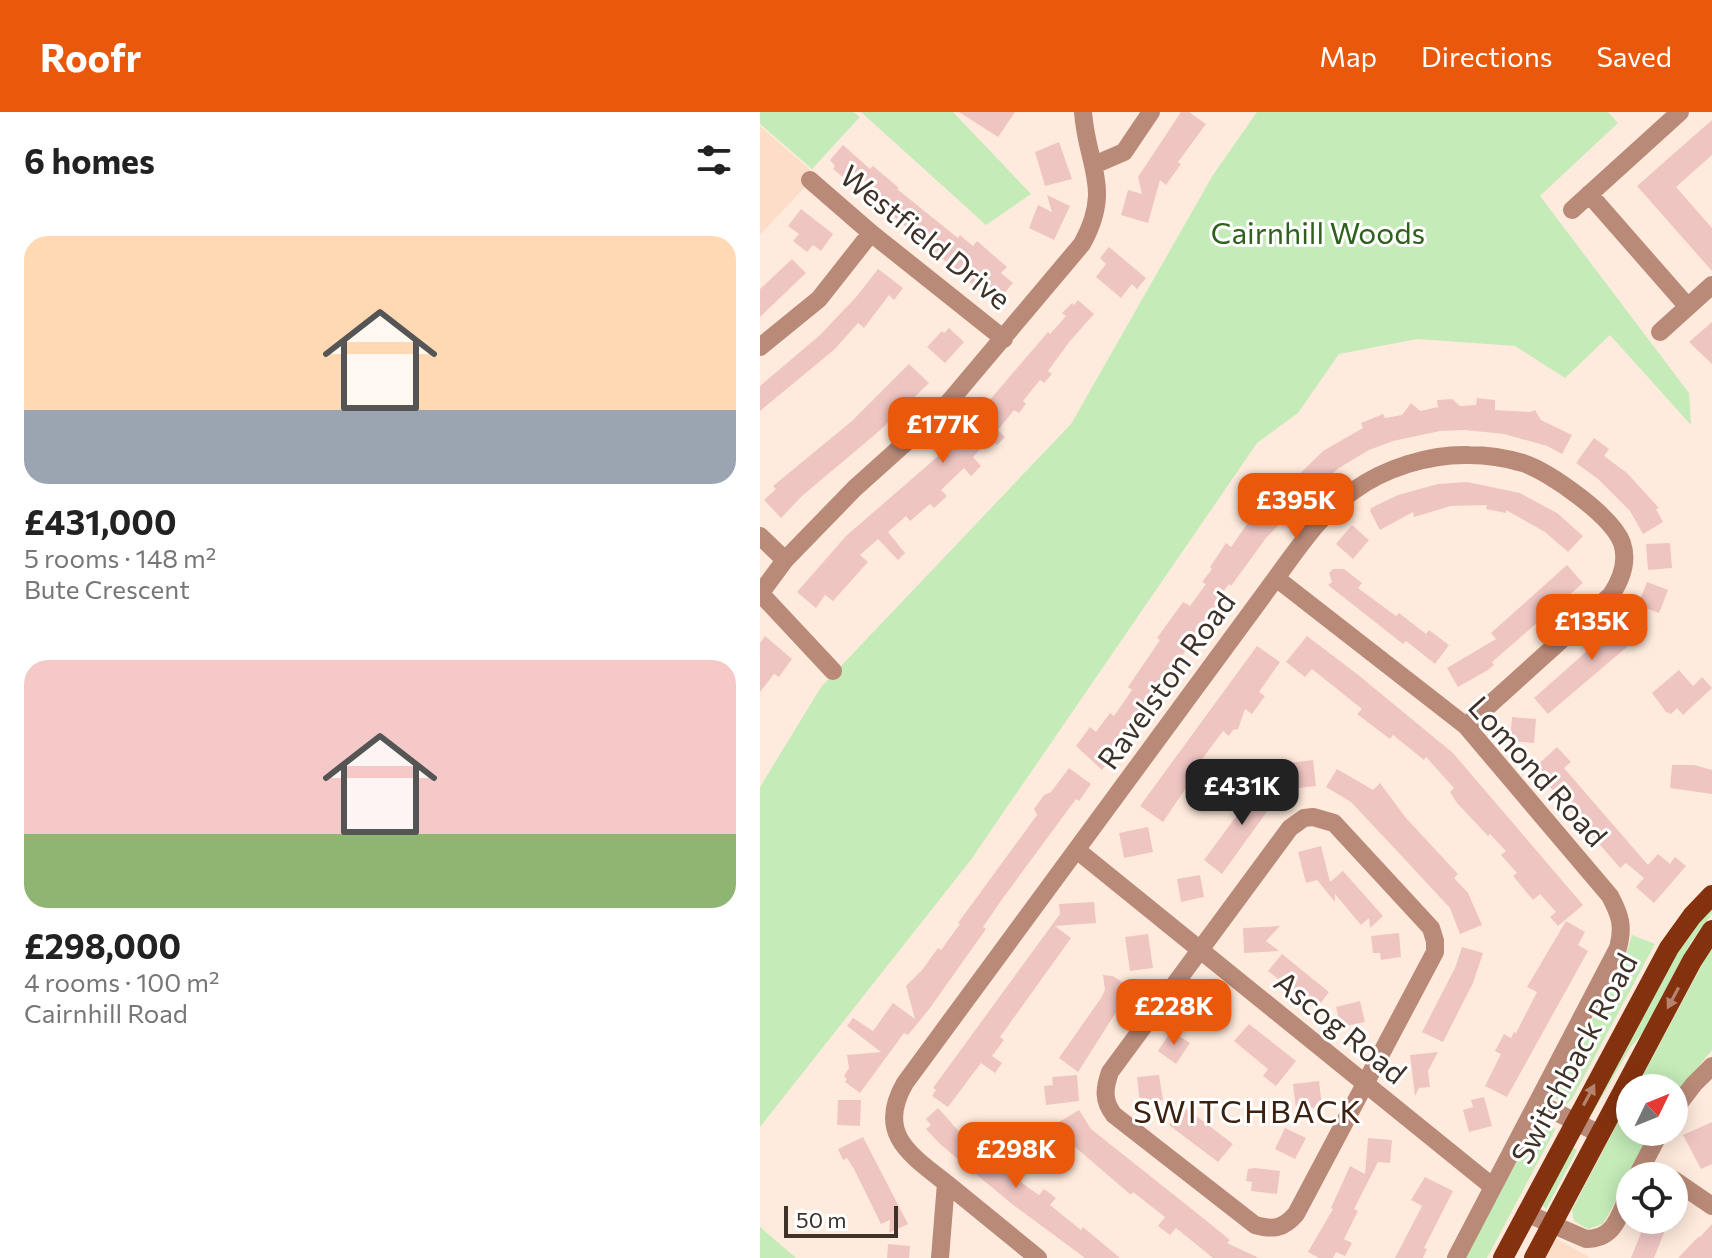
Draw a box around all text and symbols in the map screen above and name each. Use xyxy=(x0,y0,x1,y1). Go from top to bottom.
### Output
text: Roofr xyxy=(40,33,141,80)
text: Map xyxy=(1319,39,1377,73)
text: Directions xyxy=(1421,39,1552,73)
text: Saved xyxy=(1596,39,1672,73)
icon: filters xyxy=(692,138,736,182)
text: 6 homes xyxy=(24,139,155,181)
street label: Westfield Drive xyxy=(834,156,1019,316)
park label: Cairnhill Woods xyxy=(1211,213,1425,250)
icon: home xyxy=(308,288,452,432)
pin: £177K xyxy=(887,397,999,465)
text: £177K xyxy=(906,407,980,438)
pin: £395K xyxy=(1240,473,1352,541)
text: £395K xyxy=(1256,483,1336,514)
text: £431,000 xyxy=(24,500,176,542)
text: 5 rooms · 148 m² xyxy=(24,542,216,573)
text: Bute Crescent xyxy=(24,573,190,604)
street label: Ravelston Road xyxy=(1088,584,1242,775)
pin: £135K xyxy=(1536,594,1648,662)
text: £135K xyxy=(1554,604,1630,635)
street label: Lomond Road xyxy=(1462,688,1616,853)
icon: home xyxy=(308,712,452,856)
pin: £431K xyxy=(1186,759,1298,827)
text: £431K xyxy=(1204,769,1280,800)
text: £298,000 xyxy=(24,924,181,966)
street label: Switchback Road xyxy=(1502,946,1644,1169)
street label: Ascog Road xyxy=(1268,962,1415,1091)
text: 4 rooms · 100 m² xyxy=(24,966,219,997)
pin: £228K xyxy=(1118,979,1230,1047)
one-way arrow xyxy=(1666,986,1679,1009)
text: £228K xyxy=(1134,989,1214,1020)
text: Cairnhill Road xyxy=(24,997,188,1028)
north arrow xyxy=(1616,1074,1688,1146)
map controls xyxy=(1616,1074,1688,1234)
one-way arrow xyxy=(1582,1084,1596,1106)
district label: SWITCHBACK xyxy=(1133,1090,1363,1130)
pin: £298K xyxy=(960,1122,1072,1190)
text: £298K xyxy=(976,1132,1056,1163)
button: locate xyxy=(1616,1162,1688,1234)
scale bar xyxy=(784,1202,898,1238)
text: 50 m xyxy=(796,1206,846,1233)

